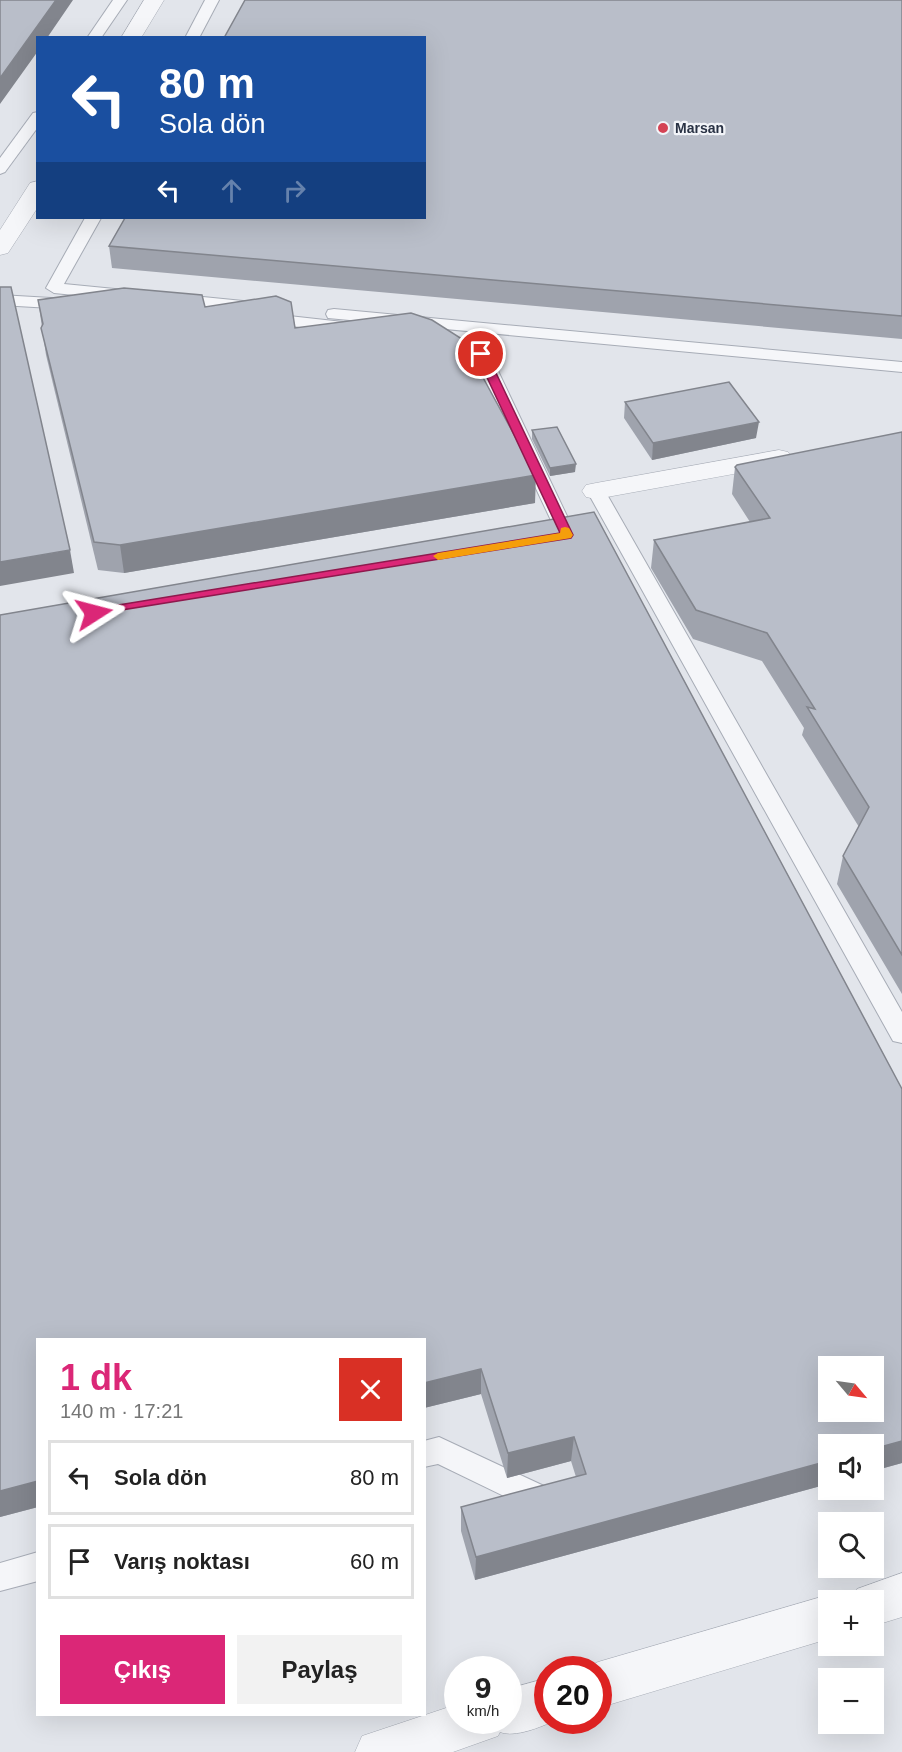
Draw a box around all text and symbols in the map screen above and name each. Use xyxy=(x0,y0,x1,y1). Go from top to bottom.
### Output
icon: left xyxy=(60,60,138,138)
text: 80 m xyxy=(159,60,255,107)
text: Sola dön xyxy=(159,109,266,139)
place label: Marsan xyxy=(675,120,724,136)
marker: Marsan xyxy=(656,121,670,135)
icon: left xyxy=(152,174,185,207)
icon: ahead xyxy=(215,174,248,207)
icon: right xyxy=(278,174,311,207)
pin xyxy=(455,328,506,379)
icon: arrive xyxy=(464,337,497,370)
position arrow xyxy=(62,581,126,645)
north arrow xyxy=(818,1356,884,1422)
map controls xyxy=(818,1356,884,1734)
text: 1 dk xyxy=(60,1357,132,1398)
button: close xyxy=(339,1358,402,1421)
text: 140 m · 17:21 xyxy=(60,1400,183,1422)
button: sound xyxy=(818,1434,884,1500)
icon: left xyxy=(63,1461,96,1494)
text: Sola dön xyxy=(114,1465,207,1490)
text: 80 m xyxy=(350,1465,399,1490)
button: search xyxy=(818,1512,884,1578)
icon: arrive xyxy=(63,1545,96,1578)
text: Varış noktası xyxy=(114,1549,250,1574)
text: 60 m xyxy=(350,1549,399,1574)
button: + xyxy=(818,1590,884,1656)
button: Çıkış xyxy=(60,1635,225,1704)
button: Paylaş xyxy=(237,1635,402,1704)
speed limit sign: 20 xyxy=(534,1656,612,1734)
button: − xyxy=(818,1668,884,1734)
text: 9 xyxy=(475,1671,491,1704)
text: km/h xyxy=(467,1702,499,1719)

